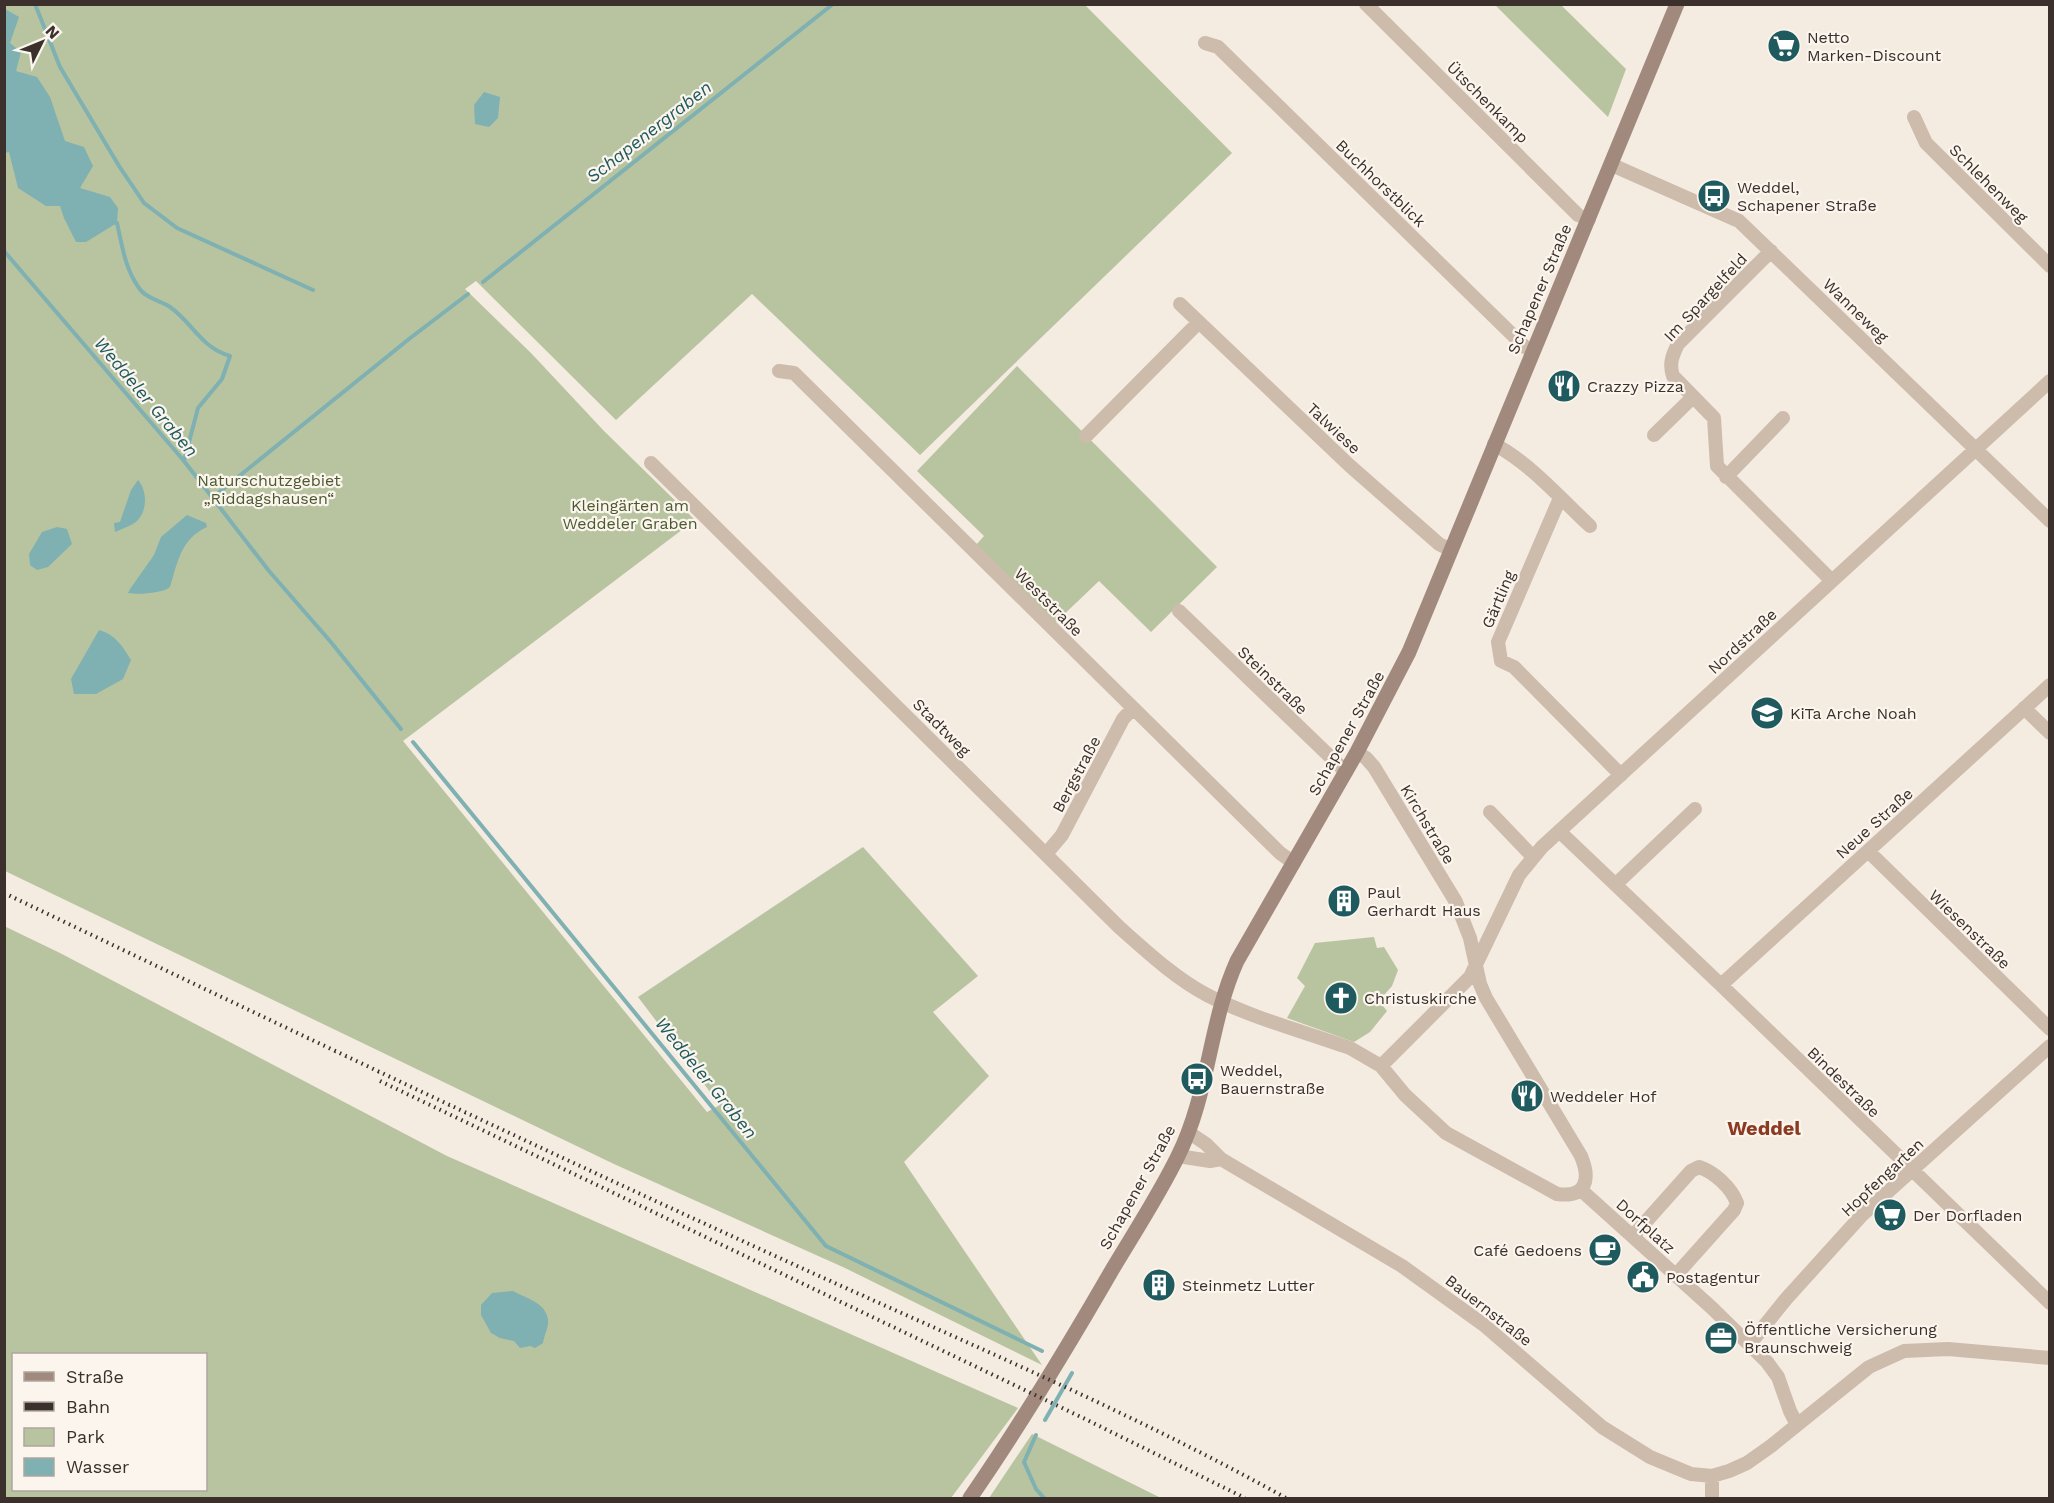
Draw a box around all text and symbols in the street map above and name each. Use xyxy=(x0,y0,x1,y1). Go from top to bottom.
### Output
north arrow xyxy=(12,12,72,72)
text: N xyxy=(42,21,64,43)
supermarket icon: Netto Marken-Discount xyxy=(1766,28,1802,64)
place label: Netto Marken-Discount xyxy=(1807,28,1942,65)
street label: Ütschenkamp xyxy=(1443,58,1532,147)
water label: Schapenergraben xyxy=(582,76,715,187)
street label: Buchhorstblick xyxy=(1332,136,1429,231)
street label: Schlehenweg xyxy=(1946,140,2032,227)
bus stop icon: Weddel, Schapener Straße xyxy=(1696,178,1732,214)
place label: Weddel, Schapener Straße xyxy=(1737,178,1877,215)
street label: Schapener Straße xyxy=(1503,221,1575,357)
street label: Im Spargelfeld xyxy=(1660,249,1751,345)
street label: Wanneweg xyxy=(1819,275,1893,347)
water label: Weddeler Graben xyxy=(90,332,203,461)
restaurant icon: Crazzy Pizza xyxy=(1546,368,1582,404)
place label: Crazzy Pizza xyxy=(1587,377,1684,396)
street label: Talwiese xyxy=(1303,399,1364,458)
park label: Naturschutzgebiet „Riddagshausen“ xyxy=(197,471,341,508)
park label: Kleingärten am Weddeler Graben xyxy=(562,496,698,533)
street label: Weststraße xyxy=(1011,564,1087,640)
street label: Gärtling xyxy=(1478,567,1519,631)
street label: Nordstraße xyxy=(1704,605,1781,678)
street label: Steinstraße xyxy=(1234,642,1312,718)
street label: Schapener Straße xyxy=(1304,668,1389,799)
street label: Stadtweg xyxy=(909,695,975,760)
school or university icon: KiTa Arche Noah xyxy=(1749,695,1785,731)
place label: KiTa Arche Noah xyxy=(1790,704,1917,723)
street label: Bergstraße xyxy=(1048,733,1105,816)
street label: Kirchstraße xyxy=(1396,781,1459,868)
street label: Neue Straße xyxy=(1832,784,1917,863)
building icon: Paul Gerhardt Haus xyxy=(1326,883,1362,919)
place label: Paul Gerhardt Haus xyxy=(1367,883,1481,920)
street label: Wiesenstraße xyxy=(1925,886,2014,973)
church icon: Christuskirche xyxy=(1323,980,1359,1016)
place label: Christuskirche xyxy=(1364,989,1477,1008)
water label: Weddeler Graben xyxy=(651,1013,762,1143)
street label: Bindestraße xyxy=(1803,1043,1884,1122)
bus stop icon: Weddel, Bauernstraße xyxy=(1179,1061,1215,1097)
place label: Weddel, Bauernstraße xyxy=(1220,1061,1325,1098)
restaurant icon: Weddeler Hof xyxy=(1509,1078,1545,1114)
place label: Weddeler Hof xyxy=(1550,1087,1657,1106)
district label: Weddel xyxy=(1727,1116,1801,1140)
street label: Schapener Straße xyxy=(1095,1122,1180,1253)
street label: Hopfengarten xyxy=(1837,1134,1927,1220)
street label: Dorfplatz xyxy=(1612,1195,1679,1258)
supermarket icon: Der Dorfladen xyxy=(1872,1197,1908,1233)
place label: Der Dorfladen xyxy=(1913,1206,2022,1225)
cafe icon: Café Gedoens xyxy=(1587,1232,1623,1268)
place label: Café Gedoens xyxy=(1473,1241,1582,1260)
public building icon: Postagentur xyxy=(1625,1259,1661,1295)
building icon: Steinmetz Lutter xyxy=(1141,1267,1177,1303)
place label: Postagentur xyxy=(1666,1268,1761,1287)
street label: Bauernstraße xyxy=(1442,1271,1536,1350)
place label: Steinmetz Lutter xyxy=(1182,1276,1315,1295)
office icon: Öffentliche Versicherung Braunschweig xyxy=(1703,1320,1739,1356)
place label: Öffentliche Versicherung Braunschweig xyxy=(1744,1320,1937,1357)
legend xyxy=(12,1353,207,1491)
text: Straße xyxy=(66,1366,124,1387)
text: Bahn xyxy=(66,1396,110,1417)
text: Park xyxy=(66,1426,105,1447)
text: Wasser xyxy=(66,1456,129,1477)

